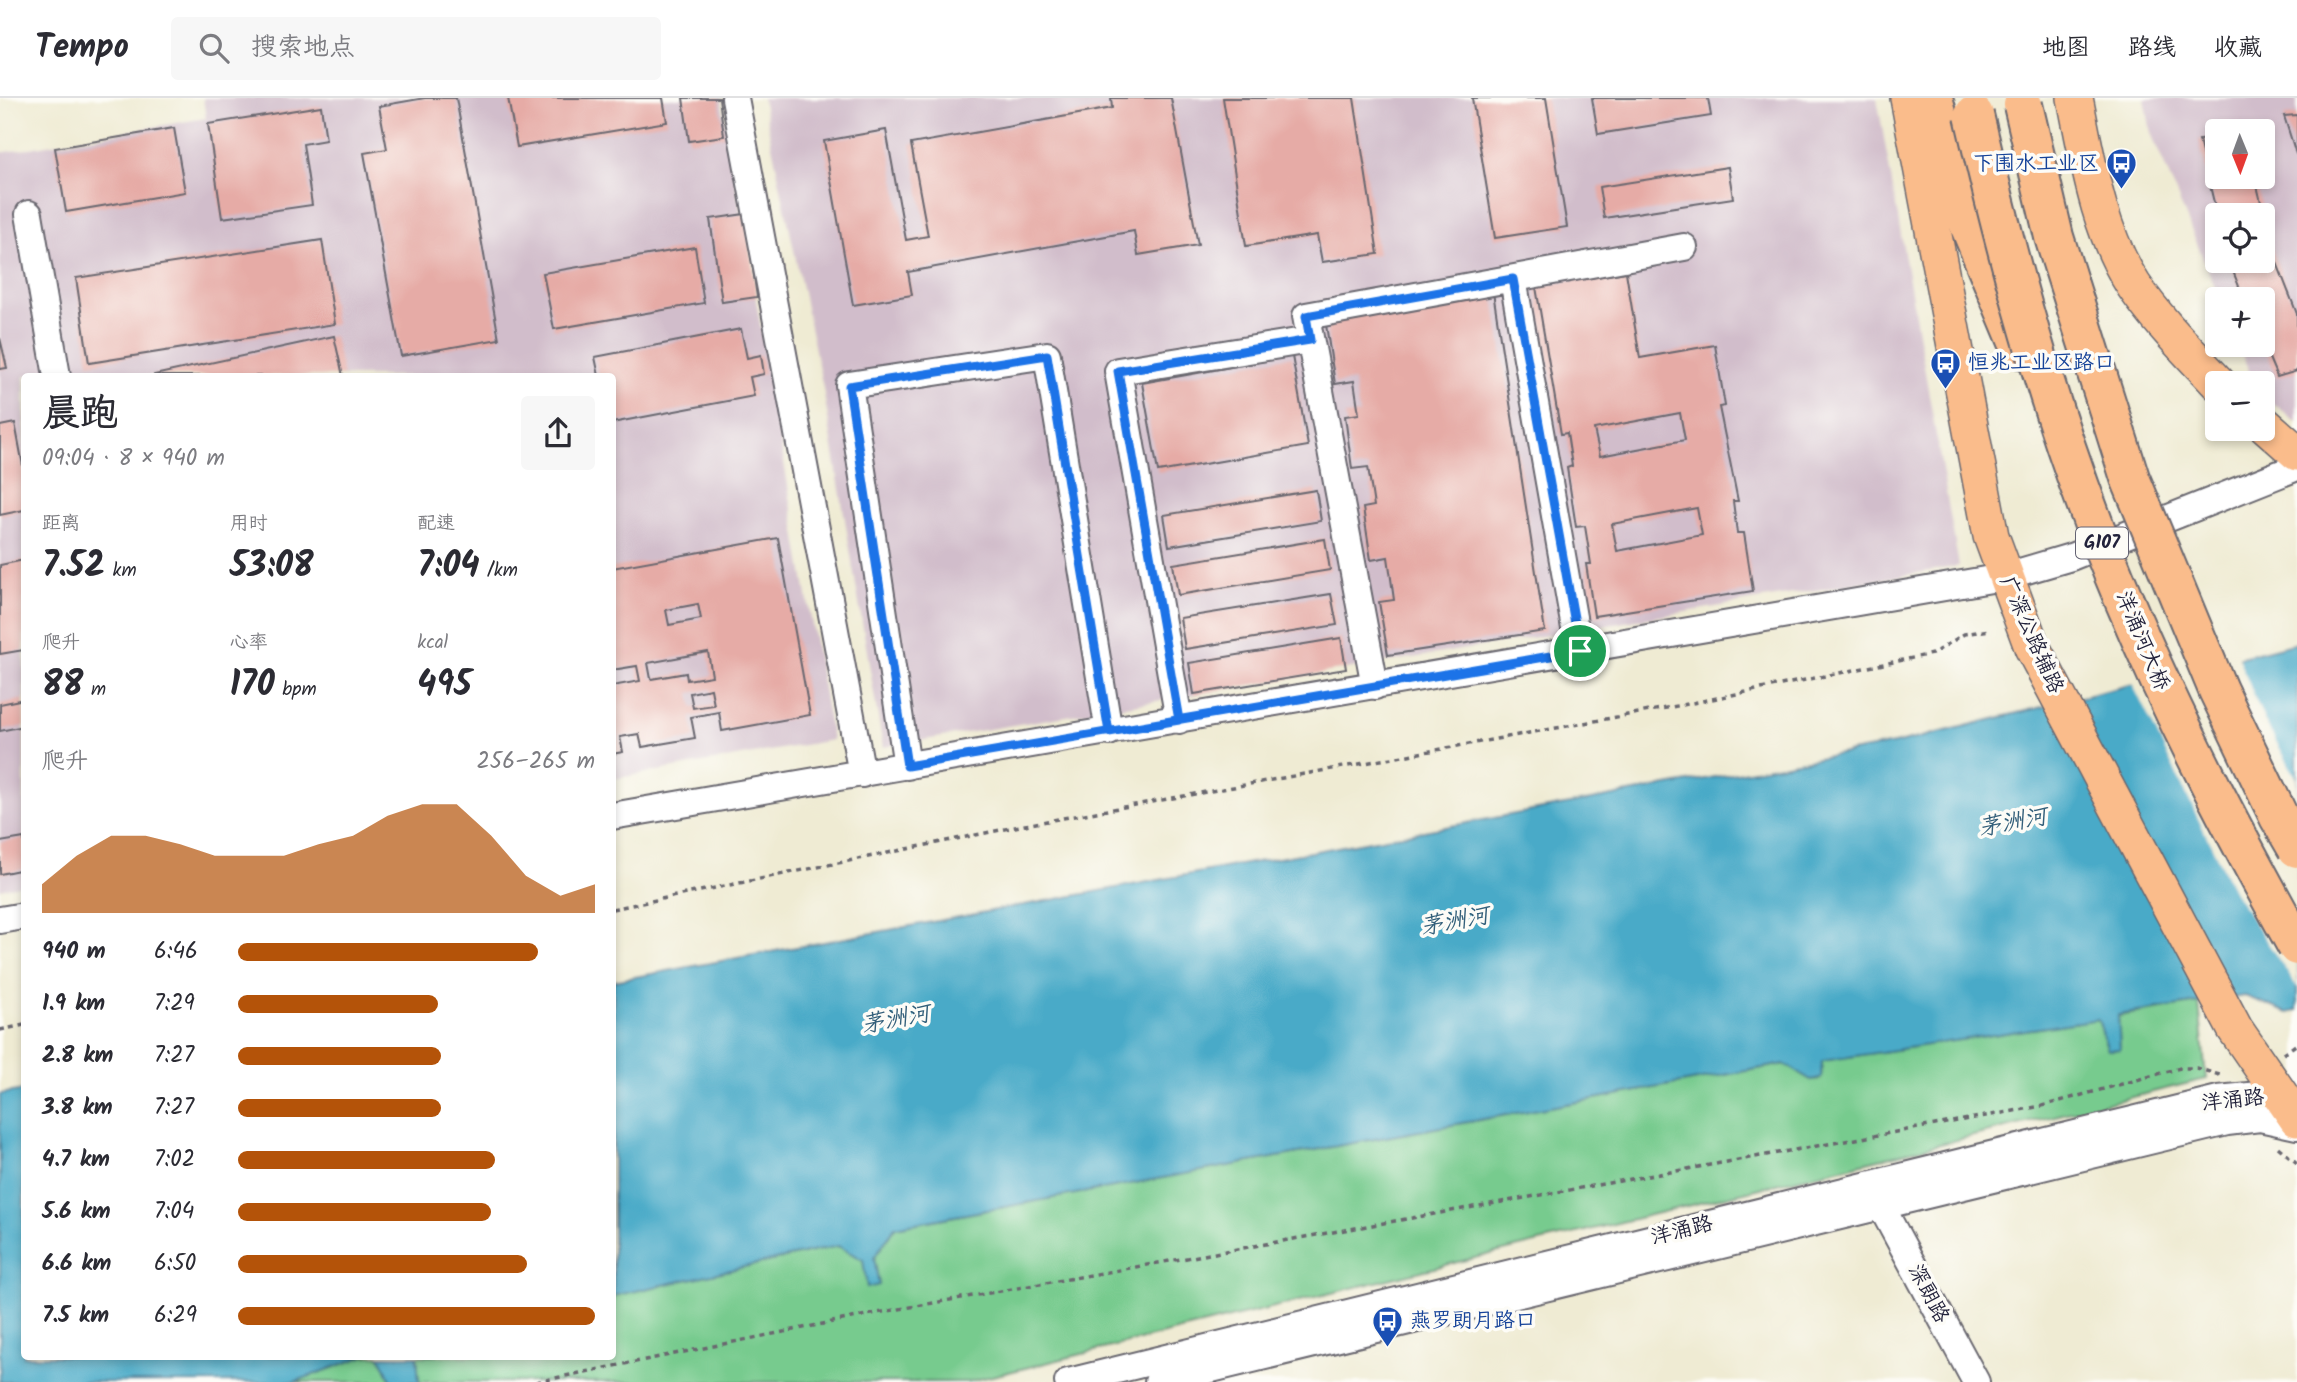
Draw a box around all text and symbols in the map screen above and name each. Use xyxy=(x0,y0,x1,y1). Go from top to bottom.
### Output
search box xyxy=(171,17,661,80)
text: Tempo xyxy=(35,22,129,75)
text: 搜索地点 xyxy=(251,27,355,69)
icon: search xyxy=(195,29,233,67)
text: 地图 xyxy=(2042,29,2090,68)
text: 路线 xyxy=(2128,29,2176,68)
text: 收藏 xyxy=(2214,29,2262,68)
north arrow xyxy=(2205,119,2275,189)
map controls xyxy=(2205,119,2275,441)
bus stop icon: 下围水工业区 xyxy=(2105,147,2139,191)
place label: 下围水工业区 xyxy=(1973,148,2099,181)
button: locate xyxy=(2205,203,2275,273)
button: + xyxy=(2205,287,2275,357)
bus stop icon: 恒兆工业区路口 xyxy=(1928,346,1962,390)
place label: 恒兆工业区路口 xyxy=(1968,347,2115,380)
button: − xyxy=(2205,371,2275,441)
text: 晨跑 xyxy=(42,385,118,445)
button: share xyxy=(521,396,595,470)
text: 09:04 · 8 × 940 m xyxy=(42,441,225,477)
text: 距离 xyxy=(42,509,80,539)
text: 用时 xyxy=(230,509,268,539)
text: 配速 xyxy=(417,509,455,539)
road number: G107 xyxy=(2076,528,2128,558)
text: 7.52 xyxy=(42,539,105,595)
text: 53:08 xyxy=(230,539,314,595)
text: 7:04 xyxy=(417,539,480,595)
text: km xyxy=(105,556,137,586)
text: /km xyxy=(480,556,518,586)
street label: 广深公路辅路 xyxy=(1990,571,2072,699)
street label: 洋涌河大桥 xyxy=(2106,586,2178,696)
pin xyxy=(1550,621,1610,681)
text: 爬升 xyxy=(42,628,80,658)
text: 心率 xyxy=(230,628,268,658)
text: kcal xyxy=(417,628,448,658)
icon: arrive xyxy=(1561,632,1599,670)
text: 88 xyxy=(42,658,83,714)
text: 170 xyxy=(230,658,275,714)
text: 495 xyxy=(417,658,472,714)
text: m xyxy=(83,675,106,705)
text: bpm xyxy=(275,675,317,705)
text: 爬升 xyxy=(42,744,88,780)
text: 256–265 m xyxy=(476,744,595,780)
water label: 茅洲河 xyxy=(1976,799,2054,847)
water label: 茅洲河 xyxy=(1418,898,1496,946)
text: 940 m xyxy=(42,934,106,970)
text: 6:46 xyxy=(154,934,198,970)
text: 1.9 km xyxy=(42,986,105,1022)
text: 7:29 xyxy=(154,986,195,1022)
water label: 茅洲河 xyxy=(859,996,937,1044)
text: 2.8 km xyxy=(42,1038,113,1074)
text: 7:27 xyxy=(154,1038,194,1074)
street label: 洋涌路 xyxy=(2200,1081,2266,1121)
text: 3.8 km xyxy=(42,1090,113,1126)
text: 7:27 xyxy=(154,1090,194,1126)
text: 4.7 km xyxy=(42,1142,110,1178)
text: 7:02 xyxy=(154,1142,195,1178)
text: 5.6 km xyxy=(42,1194,111,1230)
text: 7:04 xyxy=(154,1194,194,1230)
street label: 洋涌路 xyxy=(1647,1207,1717,1255)
text: 6.6 km xyxy=(42,1246,111,1282)
text: 6:50 xyxy=(154,1246,196,1282)
street label: 深朗路 xyxy=(1899,1258,1957,1330)
text: 7.5 km xyxy=(42,1298,109,1334)
text: 6:29 xyxy=(154,1298,197,1334)
bus stop icon: 燕罗朗月路口 xyxy=(1370,1304,1404,1348)
place label: 燕罗朗月路口 xyxy=(1410,1305,1536,1338)

